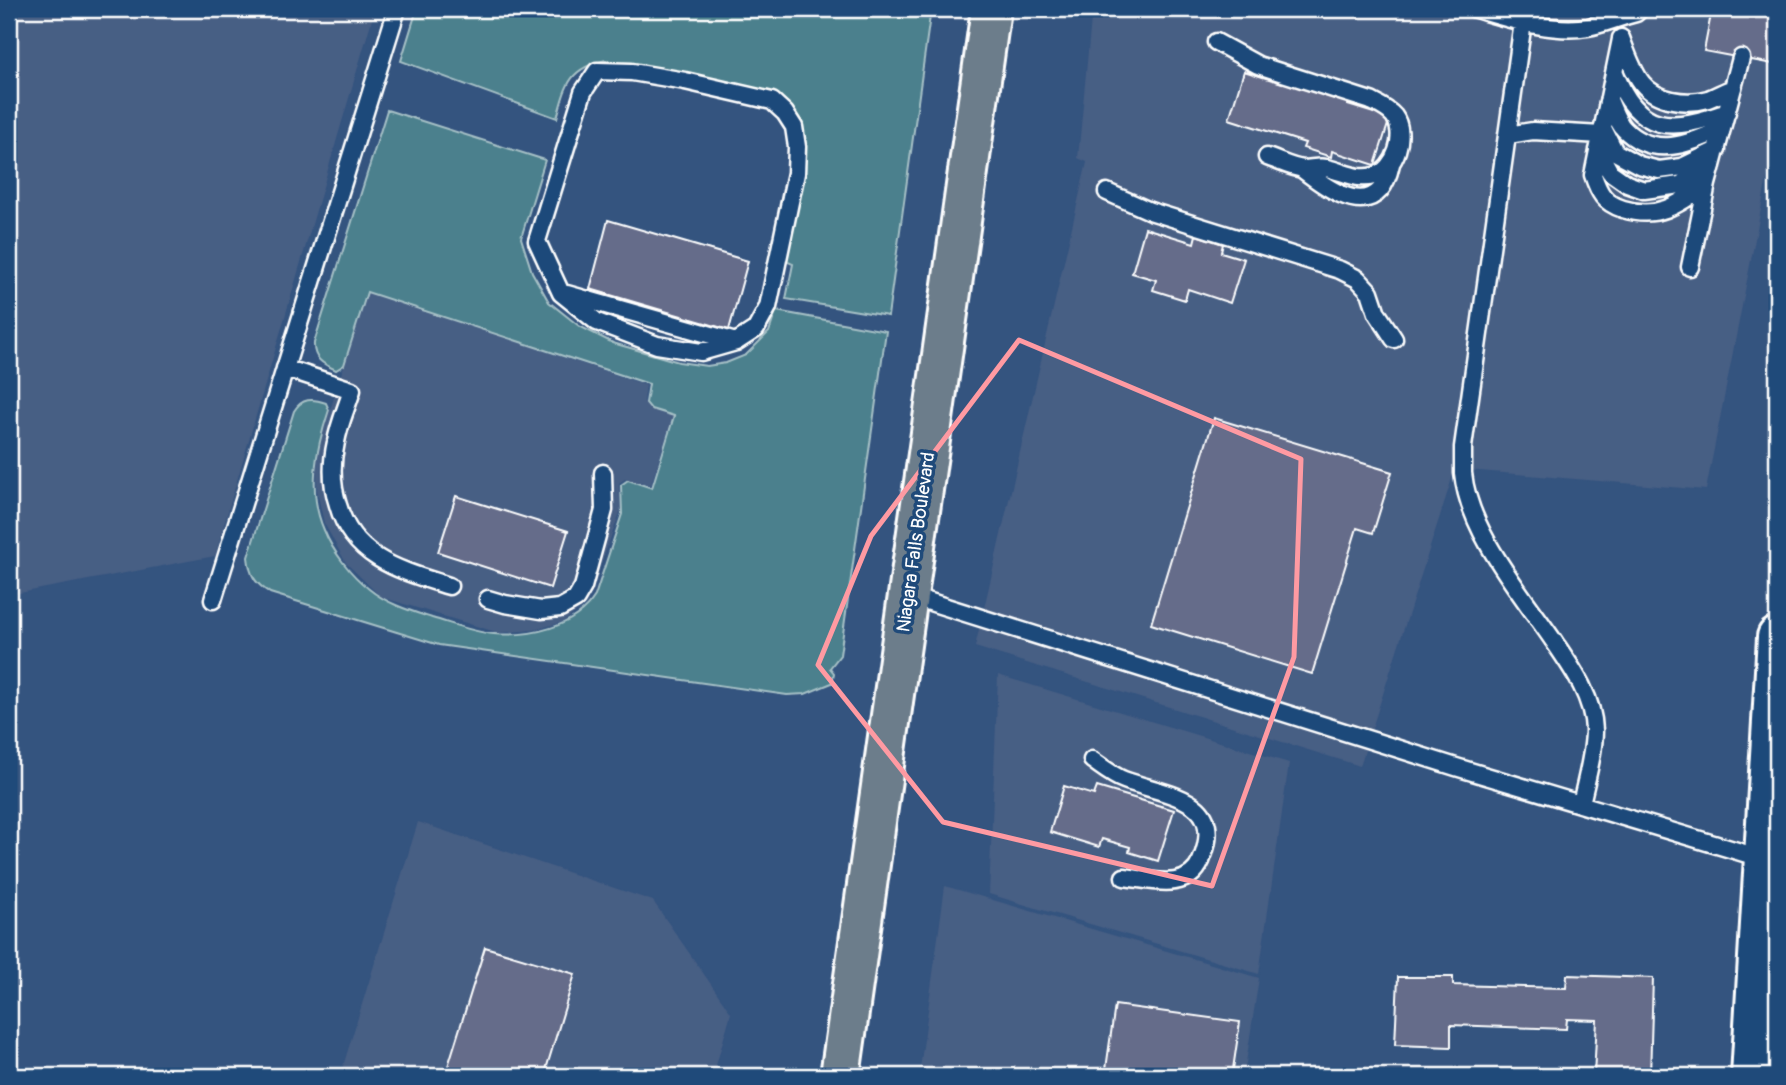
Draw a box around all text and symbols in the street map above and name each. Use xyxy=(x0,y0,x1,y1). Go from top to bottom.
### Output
street label: Niagara Falls Boulevard xyxy=(891,450,941,634)

